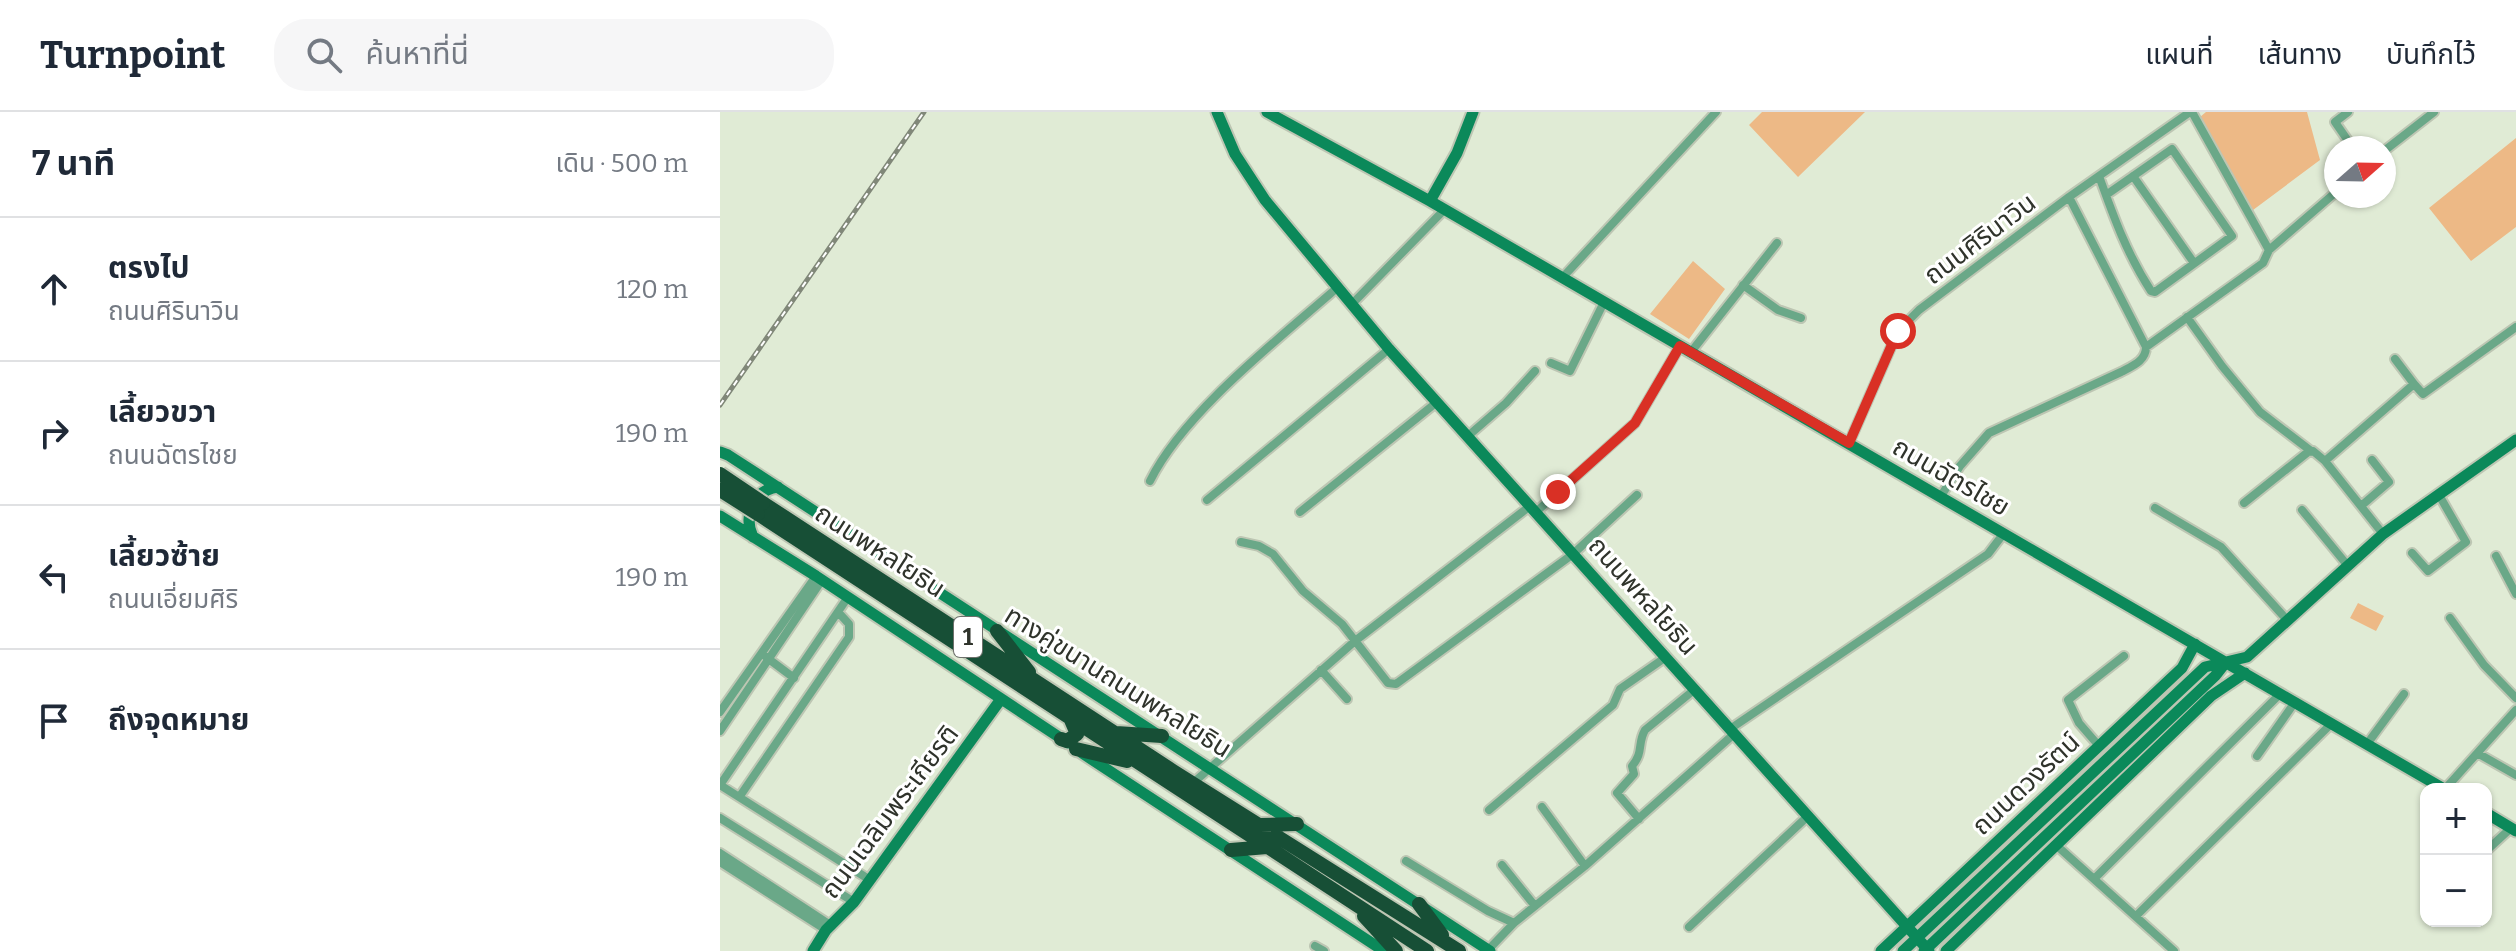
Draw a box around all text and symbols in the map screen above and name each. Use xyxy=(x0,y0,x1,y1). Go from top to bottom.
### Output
search box xyxy=(274,19,834,91)
text: Turnpoint xyxy=(40,32,226,78)
icon: search xyxy=(302,33,346,77)
text: ค้นหาที่นี่ xyxy=(366,36,469,72)
text: แผนที่ xyxy=(2145,38,2213,71)
text: เส้นทาง xyxy=(2257,38,2342,71)
text: บันทึกไว้ xyxy=(2386,38,2476,71)
north arrow xyxy=(2324,136,2396,208)
text: 7 นาที xyxy=(32,143,115,184)
text: เดิน · 500 m xyxy=(556,148,688,179)
street label: ถนนศิรินาวิน xyxy=(1918,187,2042,291)
text: ตรงไป xyxy=(108,250,190,286)
icon: ahead xyxy=(32,267,76,311)
text: 120 m xyxy=(617,274,688,305)
text: ถนนศิรินาวิน xyxy=(108,296,240,327)
route start xyxy=(1880,313,1916,349)
text: เลี้ยวขวา xyxy=(108,394,216,430)
icon: right xyxy=(32,411,76,455)
text: 190 m xyxy=(616,418,688,449)
street label: ถนนฉัตรไชย xyxy=(1887,431,2015,523)
text: ถนนฉัตรไชย xyxy=(108,440,238,471)
route end xyxy=(1540,474,1576,510)
street label: ถนนพหลโยธิน xyxy=(809,498,951,604)
street label: ถนนพหลโยธิน xyxy=(1582,530,1704,662)
text: เลี้ยวซ้าย xyxy=(108,538,220,574)
icon: left xyxy=(32,555,76,599)
text: 190 m xyxy=(616,562,688,593)
text: ถนนเอี่ยมศิริ xyxy=(108,584,238,615)
street label: ทางคู่ขนานถนนพหลโยธิน xyxy=(999,600,1237,764)
road number: 1 xyxy=(954,617,982,657)
icon: arrive xyxy=(32,699,76,743)
text: ถึงจุดหมาย xyxy=(108,702,249,738)
street label: ถนนเฉลิมพระเกียรติ xyxy=(815,719,965,905)
street label: ถนนดวงรัตน์ xyxy=(1966,726,2086,842)
map controls xyxy=(2420,783,2492,927)
button: + xyxy=(2420,783,2492,855)
button: − xyxy=(2420,855,2492,927)

